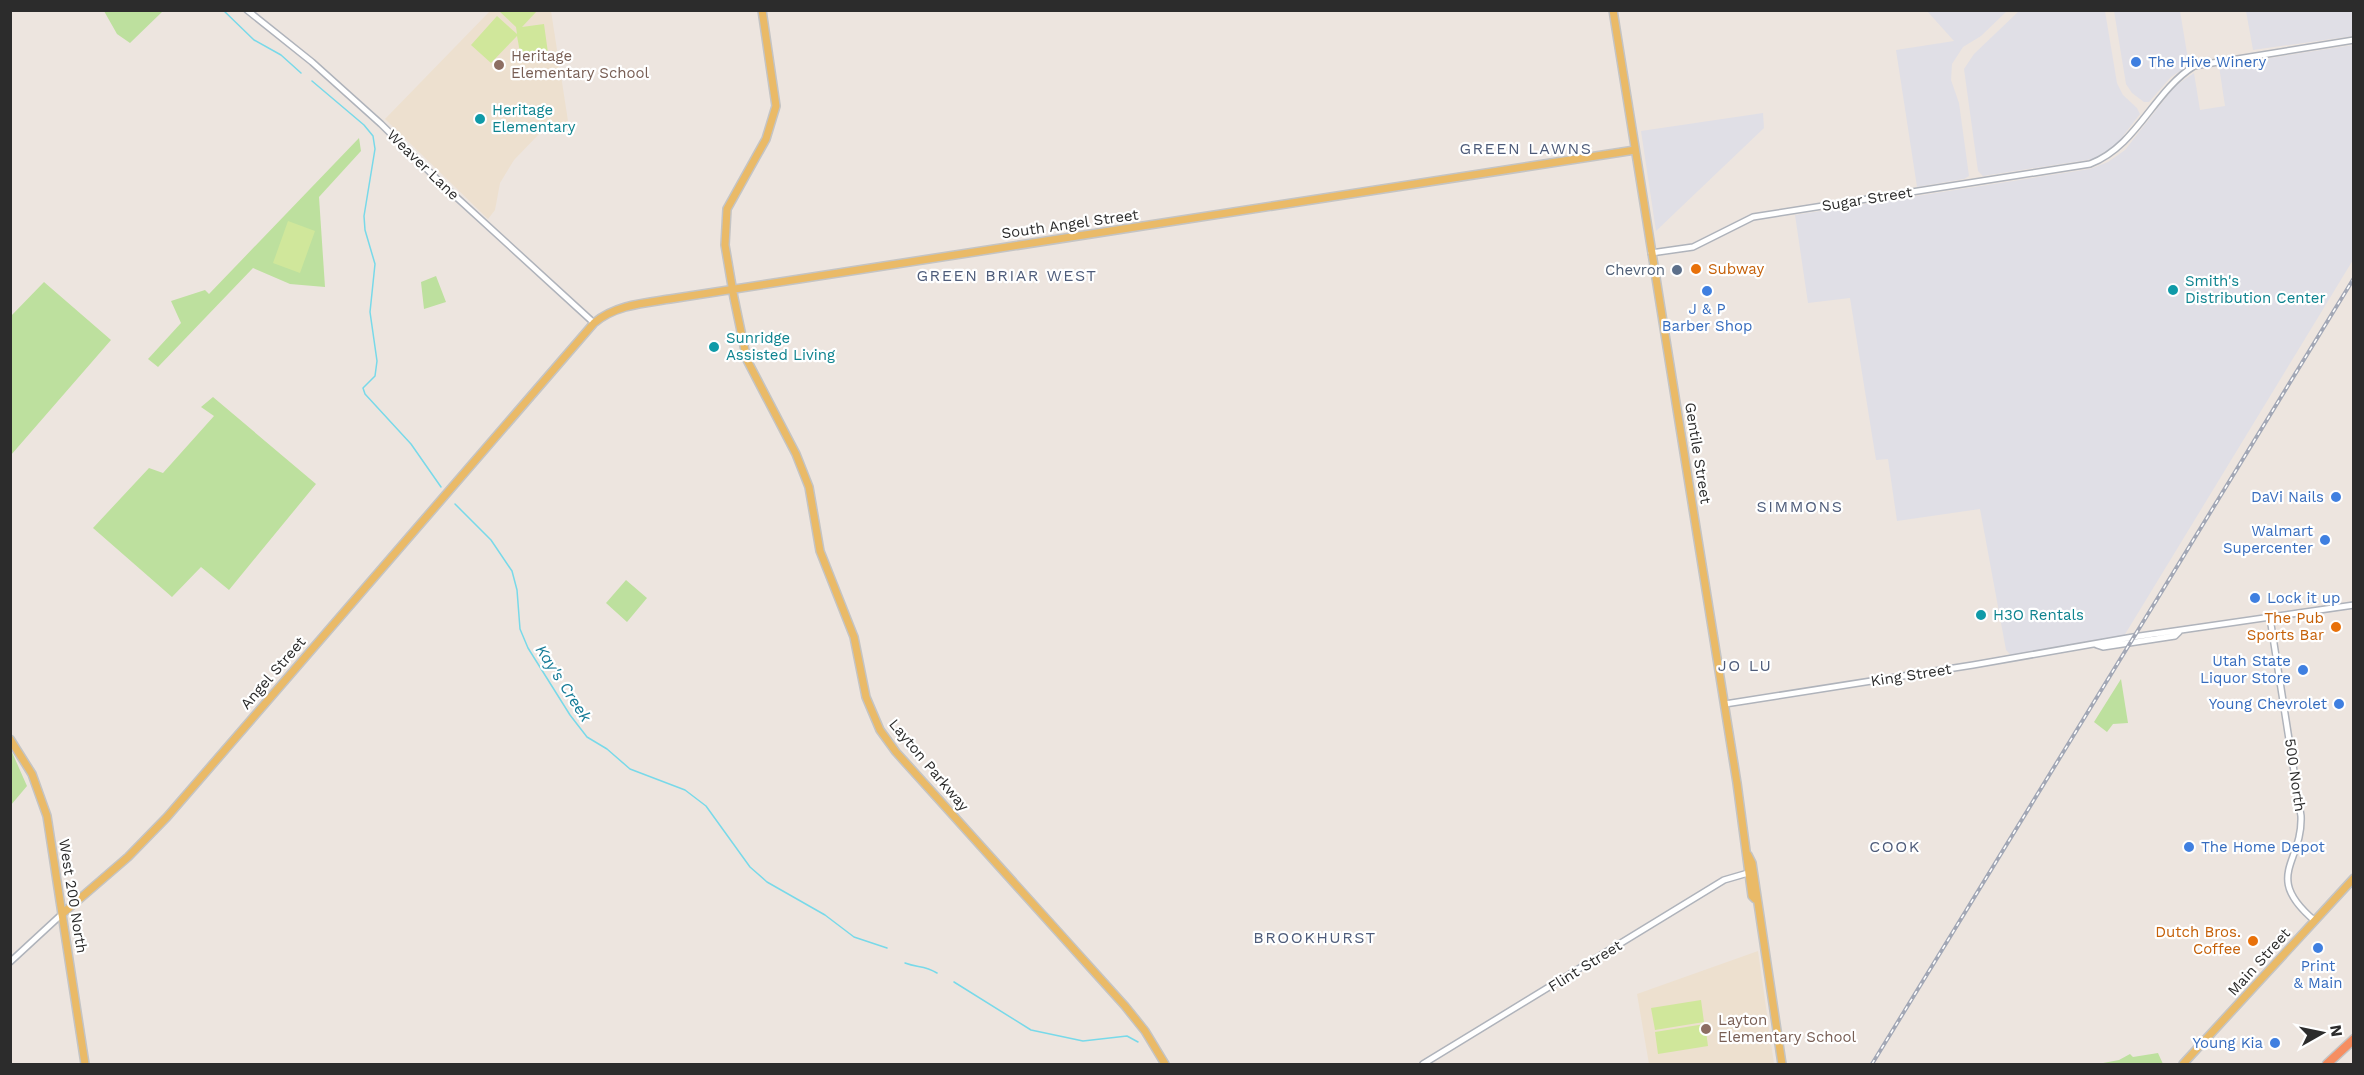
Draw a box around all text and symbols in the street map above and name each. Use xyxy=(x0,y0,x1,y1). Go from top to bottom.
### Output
place label: Heritage Elementary School xyxy=(511,47,650,82)
place label: The Hive Winery xyxy=(2148,53,2266,71)
marker: The Hive Winery xyxy=(2129,55,2143,69)
marker: Heritage Elementary School xyxy=(492,58,506,72)
place label: Heritage Elementary xyxy=(492,101,576,136)
marker: Heritage Elementary xyxy=(473,112,487,126)
street label: Weaver Lane xyxy=(383,126,463,204)
district label: GREEN LAWNS xyxy=(1459,139,1593,158)
street label: Sugar Street xyxy=(1820,183,1914,215)
street label: South Angel Street xyxy=(1000,205,1140,243)
place label: Subway xyxy=(1708,260,1764,278)
place label: Chevron xyxy=(1605,261,1665,279)
marker: Subway xyxy=(1689,262,1703,276)
marker: Chevron xyxy=(1670,263,1684,277)
district label: GREEN BRIAR WEST xyxy=(917,266,1097,285)
place label: Smith's Distribution Center xyxy=(2185,272,2326,307)
marker: Smith's Distribution Center xyxy=(2166,283,2180,297)
marker: J & P Barber Shop xyxy=(1700,284,1714,298)
place label: J & P Barber Shop xyxy=(1662,300,1752,335)
place label: Sunridge Assisted Living xyxy=(726,329,835,364)
marker: Sunridge Assisted Living xyxy=(707,340,721,354)
street label: Gentile Street xyxy=(1681,401,1715,506)
place label: DaVi Nails xyxy=(2251,488,2324,506)
marker: DaVi Nails xyxy=(2329,490,2343,504)
district label: SIMMONS xyxy=(1757,497,1843,516)
place label: Walmart Supercenter xyxy=(2223,522,2314,557)
marker: Walmart Supercenter xyxy=(2318,533,2332,547)
place label: Lock it up xyxy=(2267,589,2341,607)
marker: Lock it up xyxy=(2248,591,2262,605)
place label: H3O Rentals xyxy=(1993,606,2084,624)
marker: H3O Rentals xyxy=(1974,608,1988,622)
place label: The Pub Sports Bar xyxy=(2247,609,2324,644)
marker: The Pub Sports Bar xyxy=(2329,620,2343,634)
street label: Angel Street xyxy=(237,633,310,713)
water label: Kay's Creek xyxy=(532,641,596,726)
place label: Utah State Liquor Store xyxy=(2200,652,2291,687)
district label: JO LU xyxy=(1718,656,1772,675)
street label: King Street xyxy=(1869,660,1953,690)
marker: Utah State Liquor Store xyxy=(2296,663,2310,677)
place label: Young Chevrolet xyxy=(2209,695,2328,713)
marker: Young Chevrolet xyxy=(2332,697,2346,711)
street label: Layton Parkway xyxy=(885,715,973,815)
street label: 500 North xyxy=(2281,737,2309,813)
district label: COOK xyxy=(1869,837,1921,856)
street label: West 200 North xyxy=(55,838,91,954)
place label: The Home Depot xyxy=(2201,838,2326,856)
marker: The Home Depot xyxy=(2182,840,2196,854)
place label: Dutch Bros. Coffee xyxy=(2155,923,2241,958)
street label: Main Street xyxy=(2224,924,2295,1000)
district label: BROOKHURST xyxy=(1253,928,1377,947)
marker: Dutch Bros. Coffee xyxy=(2246,934,2260,948)
street label: Flint Street xyxy=(1545,936,1626,996)
marker: Print & Main xyxy=(2311,941,2325,955)
place label: Print & Main xyxy=(2294,957,2342,992)
north arrow xyxy=(2292,1003,2352,1063)
place label: Layton Elementary School xyxy=(1718,1011,1857,1046)
marker: Layton Elementary School xyxy=(1699,1022,1713,1036)
text: N xyxy=(2326,1023,2347,1038)
place label: Young Kia xyxy=(2193,1034,2263,1052)
marker: Young Kia xyxy=(2268,1036,2282,1050)

